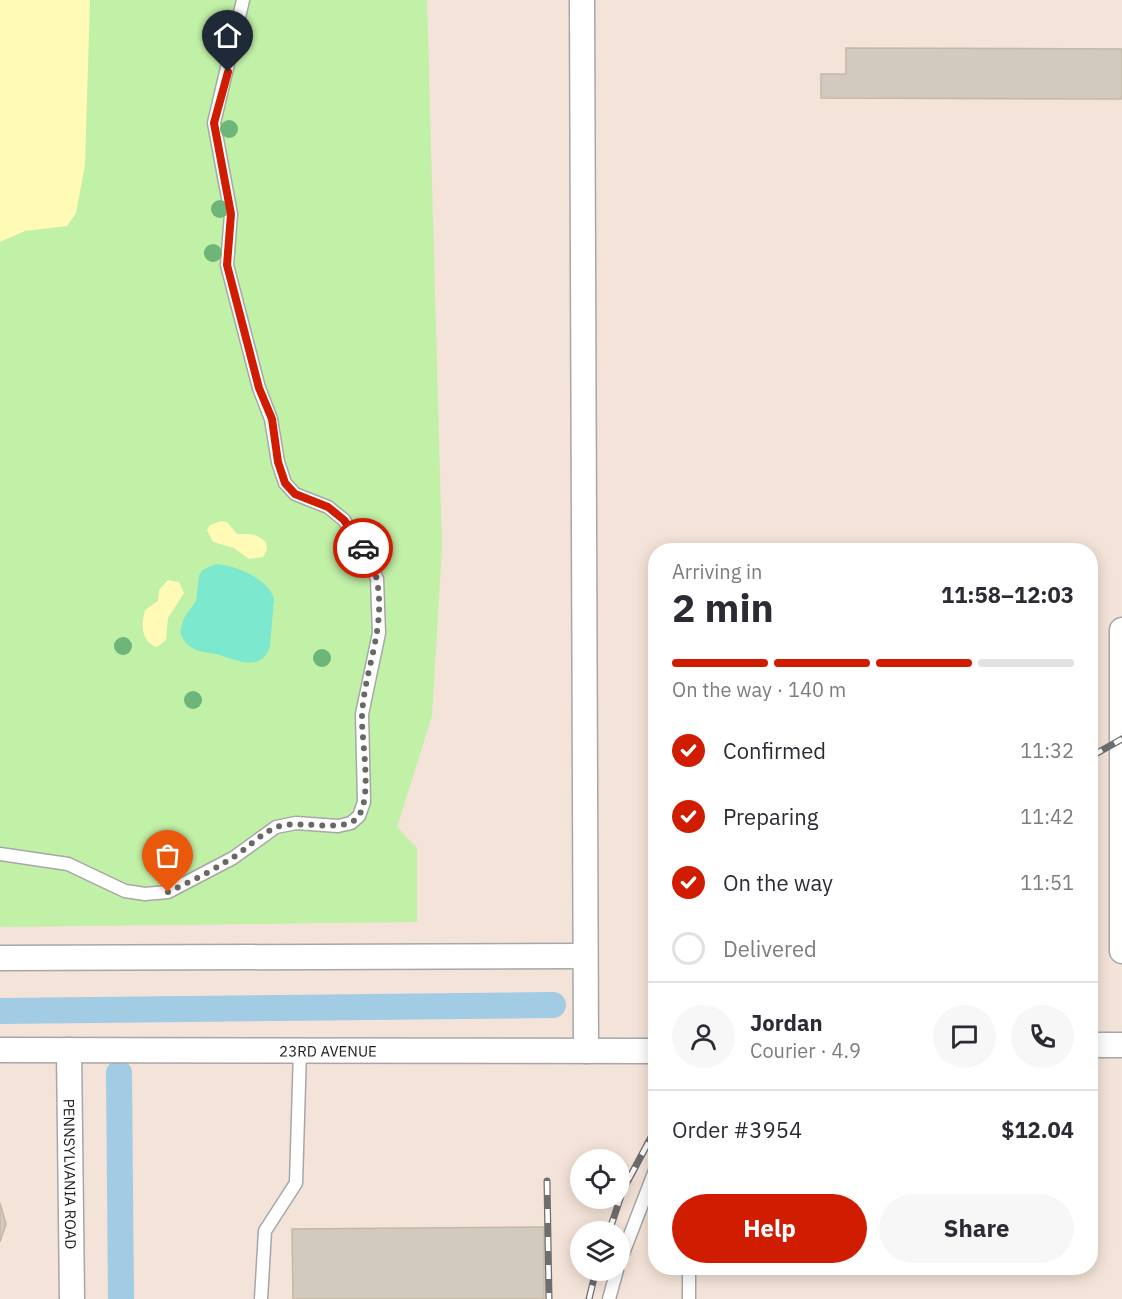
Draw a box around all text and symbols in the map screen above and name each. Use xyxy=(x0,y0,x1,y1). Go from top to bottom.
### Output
pin xyxy=(202,10,253,72)
icon: home xyxy=(211,19,244,52)
courier xyxy=(333,518,393,578)
icon: car xyxy=(347,532,380,565)
text: Arriving in xyxy=(672,558,762,585)
text: 11:58–12:03 xyxy=(941,580,1074,609)
text: 2 min xyxy=(672,582,774,633)
text: On the way · 140 m xyxy=(672,676,846,703)
icon: check xyxy=(672,734,705,767)
text: Confirmed xyxy=(723,736,826,765)
text: 11:32 xyxy=(1020,737,1074,764)
icon: check xyxy=(672,800,705,833)
text: Preparing xyxy=(723,802,818,831)
text: 11:42 xyxy=(1020,803,1074,830)
pin xyxy=(142,830,193,892)
icon: bag xyxy=(151,839,184,872)
icon: check xyxy=(672,866,705,899)
text: On the way xyxy=(723,868,833,897)
text: 11:51 xyxy=(1020,869,1074,896)
text: Delivered xyxy=(723,934,817,963)
button: person xyxy=(672,1005,735,1068)
button: chat xyxy=(933,1005,996,1068)
button: phone xyxy=(1011,1005,1074,1068)
text: Jordan xyxy=(750,1008,823,1037)
text: Courier · 4.9 xyxy=(750,1037,861,1064)
street label: 23RD AVENUE xyxy=(279,1041,377,1060)
street label: PENNSYLVANIA ROAD xyxy=(60,1099,81,1249)
text: Order #3954 xyxy=(672,1115,802,1144)
text: $12.04 xyxy=(1001,1115,1074,1144)
map controls xyxy=(570,1149,630,1281)
button: locate xyxy=(570,1149,630,1209)
button: Help xyxy=(672,1194,867,1263)
button: Share xyxy=(879,1194,1074,1263)
button: layers xyxy=(570,1221,630,1281)

